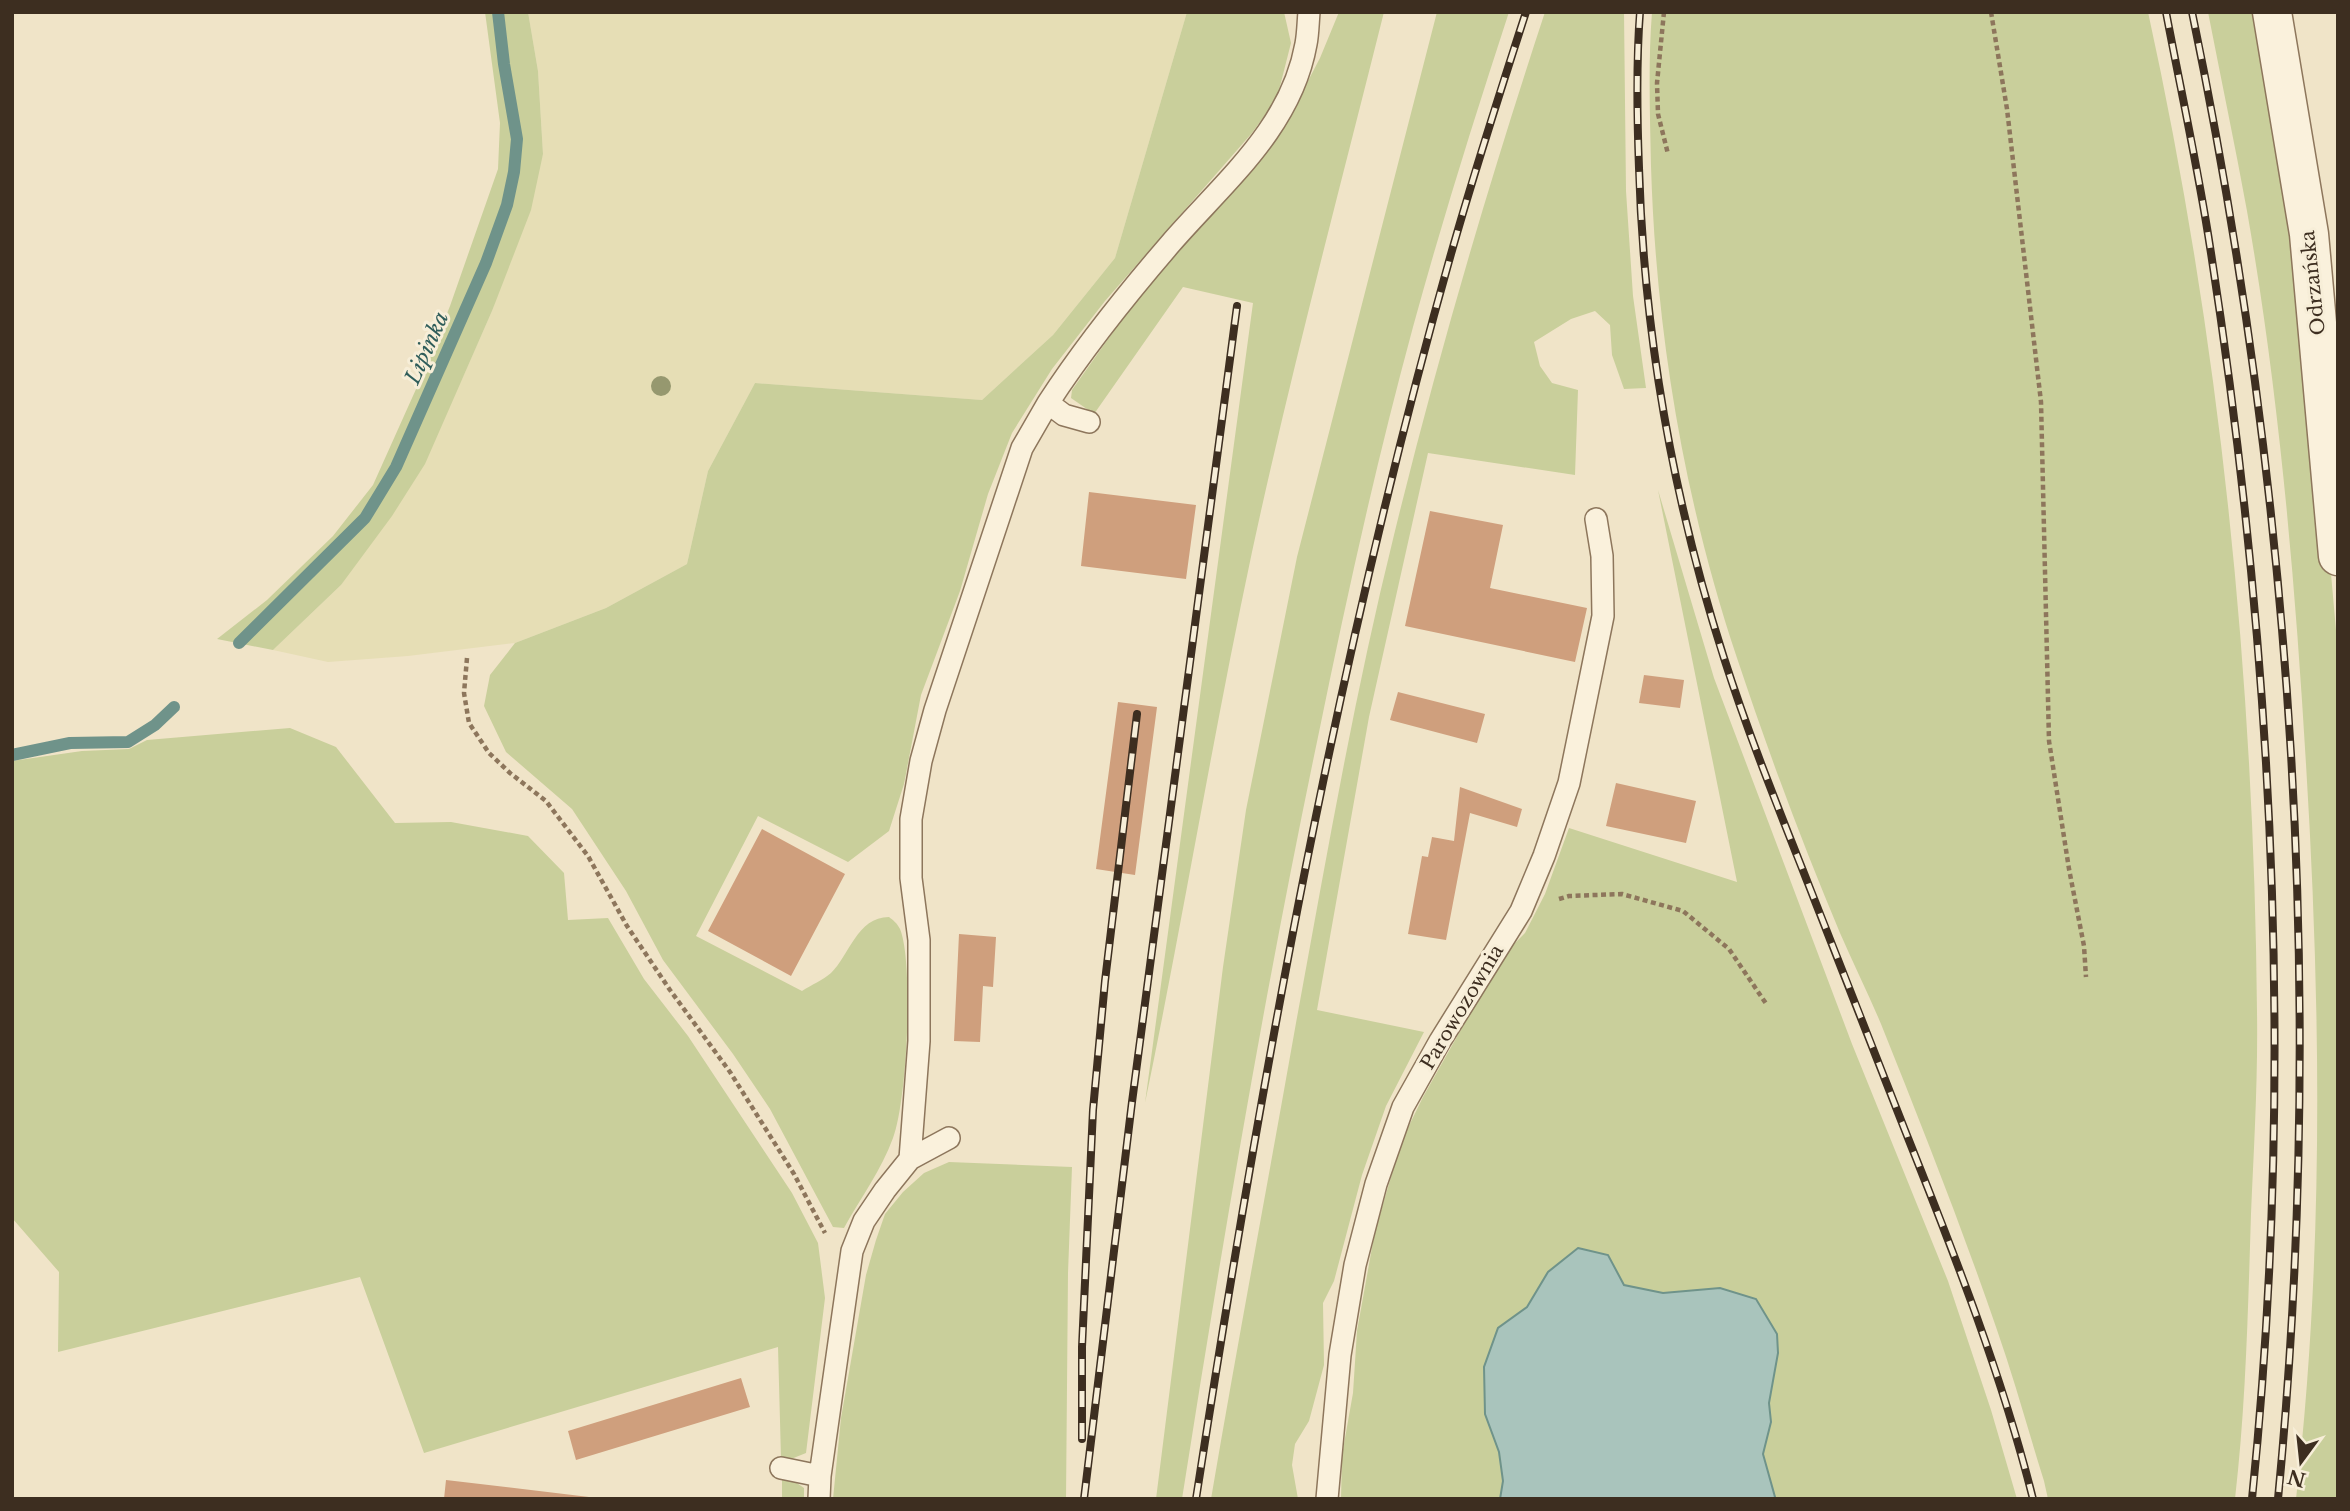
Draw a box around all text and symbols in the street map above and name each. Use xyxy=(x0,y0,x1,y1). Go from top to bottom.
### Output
street label: Odrzańska xyxy=(2296,229,2330,336)
water label: Lipinka xyxy=(399,308,454,389)
street label: Parowozownia xyxy=(1416,940,1508,1074)
north arrow xyxy=(2266,1427,2336,1497)
text: N xyxy=(2285,1464,2308,1491)

